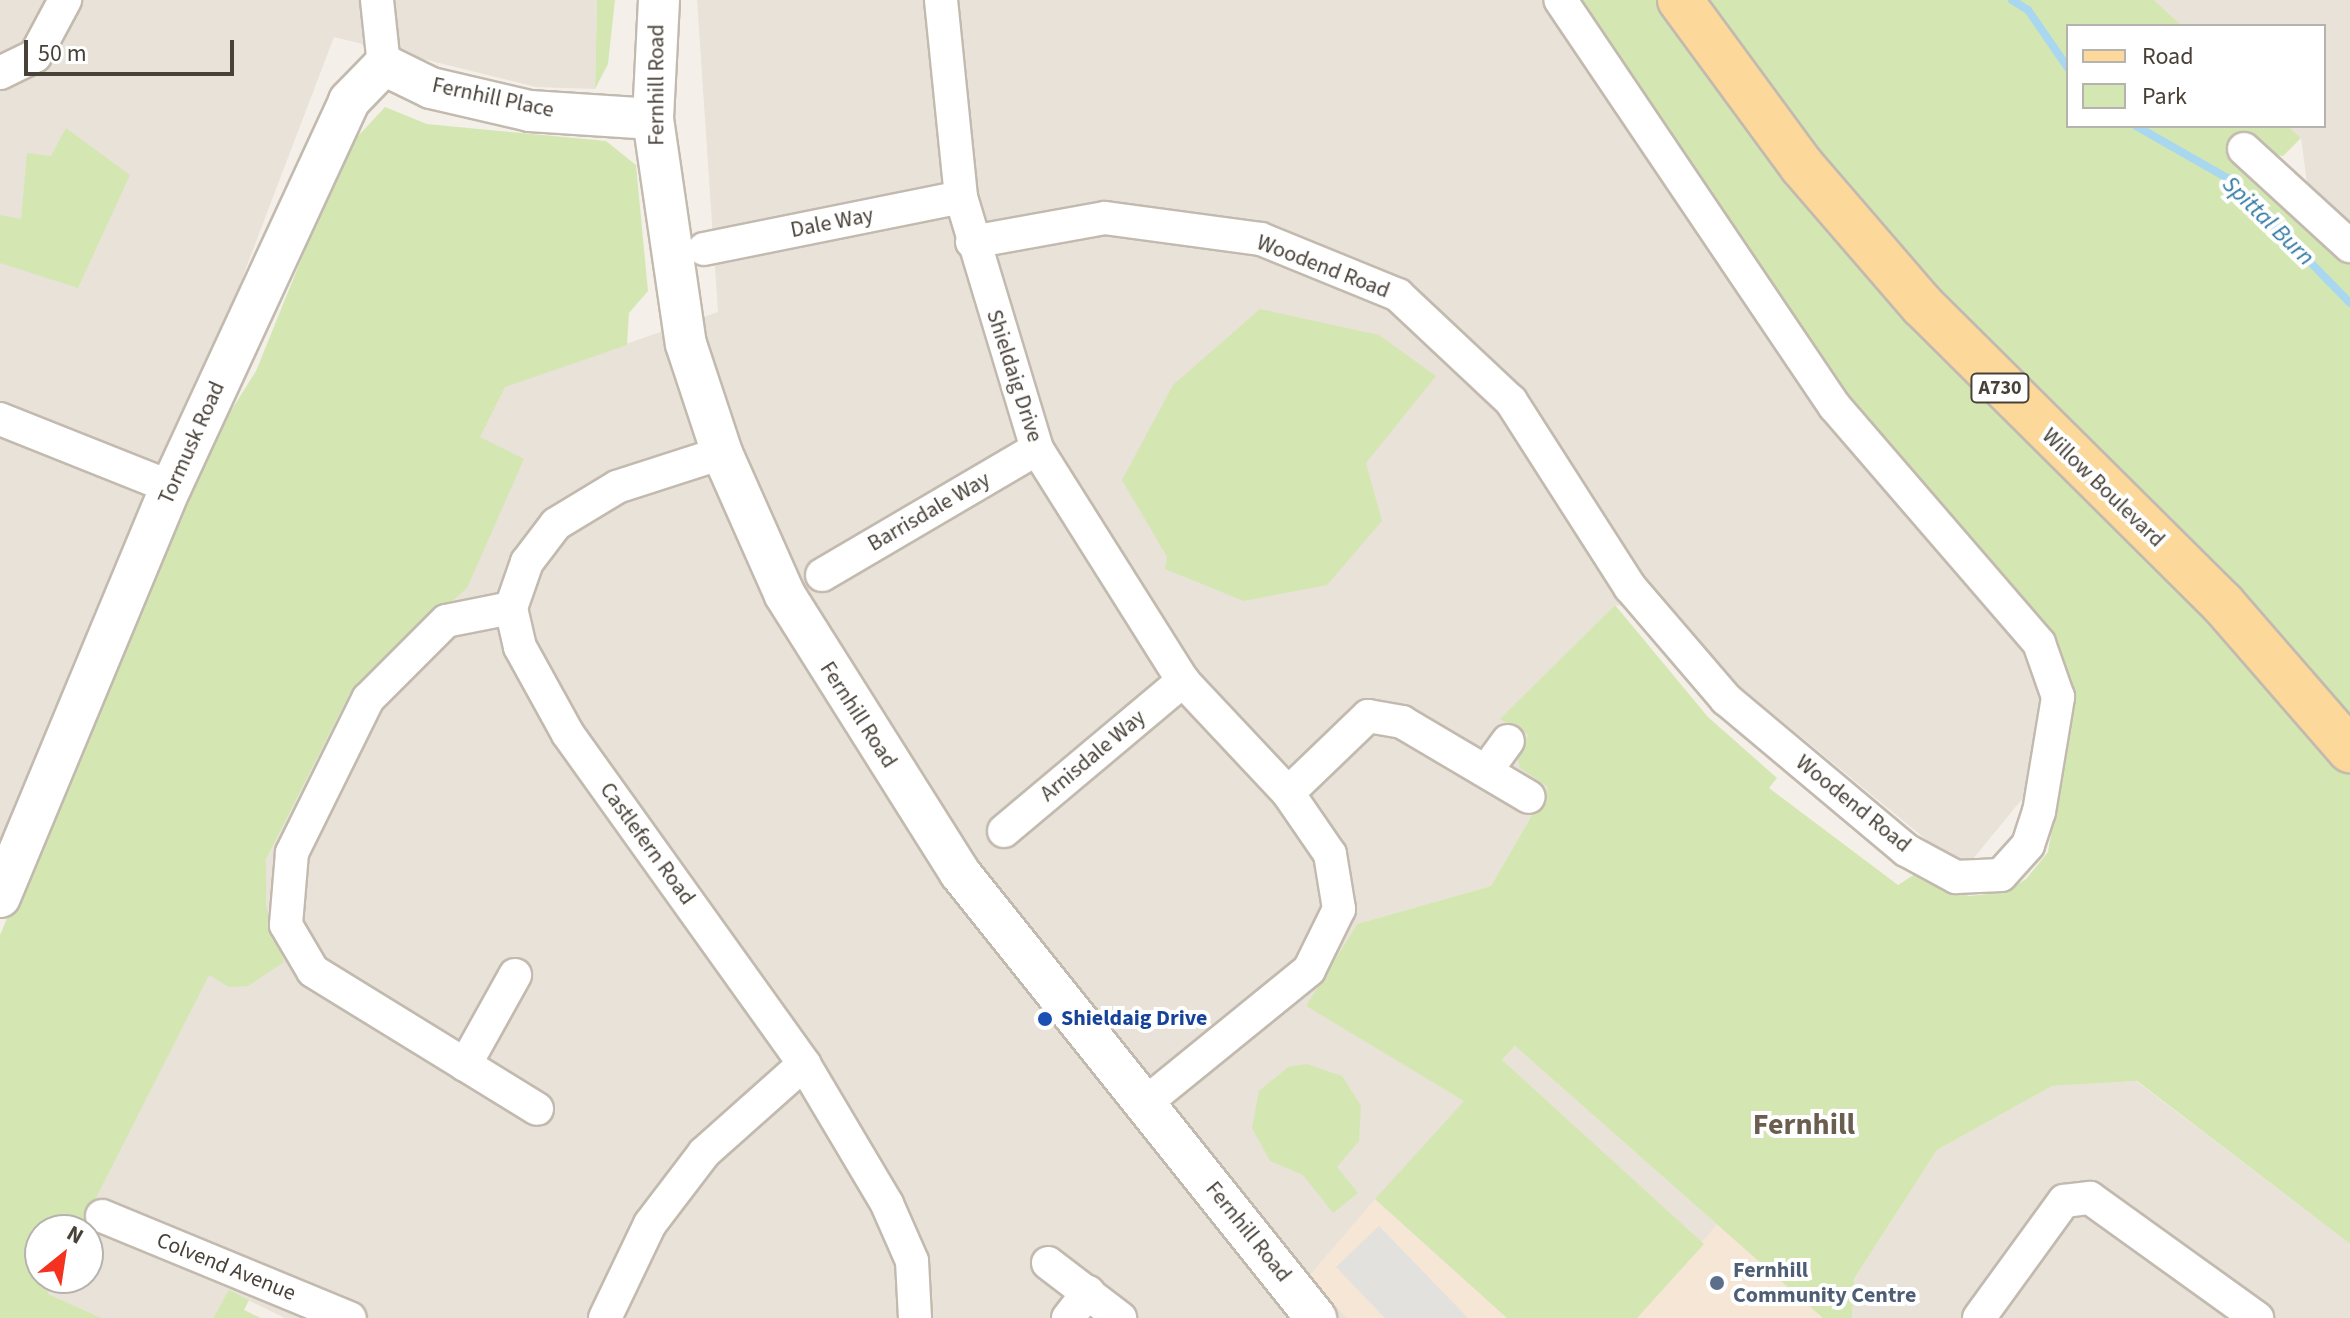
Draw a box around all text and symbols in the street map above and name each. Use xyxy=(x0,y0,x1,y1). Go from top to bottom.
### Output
scale bar xyxy=(28,24,238,74)
street label: Fernhill Road xyxy=(644,24,670,146)
legend xyxy=(2066,24,2326,128)
text: 50 m xyxy=(38,36,87,71)
text: Road xyxy=(2142,39,2194,74)
street label: Fernhill Place xyxy=(430,72,556,124)
text: Park xyxy=(2142,79,2187,114)
water label: Spittal Burn xyxy=(2216,170,2320,272)
street label: Dale Way xyxy=(788,202,876,244)
street label: Woodend Road xyxy=(1253,230,1393,304)
street label: Shieldaig Drive xyxy=(980,307,1048,445)
road number: A730 xyxy=(1970,372,2030,404)
street label: Tormusk Road xyxy=(153,377,231,509)
street label: Willow Boulevard xyxy=(2036,423,2170,553)
street label: Barrisdale Way xyxy=(863,466,995,558)
street label: Fernhill Road xyxy=(814,657,902,773)
street label: Arnisdale Way xyxy=(1035,705,1151,807)
street label: Woodend Road xyxy=(1790,750,1916,858)
street label: Castlefern Road xyxy=(594,778,700,910)
place label: Shieldaig Drive xyxy=(1061,1006,1207,1032)
marker: Shieldaig Drive xyxy=(1036,1010,1054,1028)
district label: Fernhill xyxy=(1753,1107,1855,1143)
street label: Fernhill Road xyxy=(1200,1177,1296,1287)
north arrow xyxy=(24,1214,104,1294)
text: N xyxy=(61,1217,89,1252)
street label: Colvend Avenue xyxy=(153,1227,299,1307)
place label: Fernhill Community Centre xyxy=(1733,1257,1916,1308)
marker: Fernhill Community Centre xyxy=(1708,1274,1726,1292)

